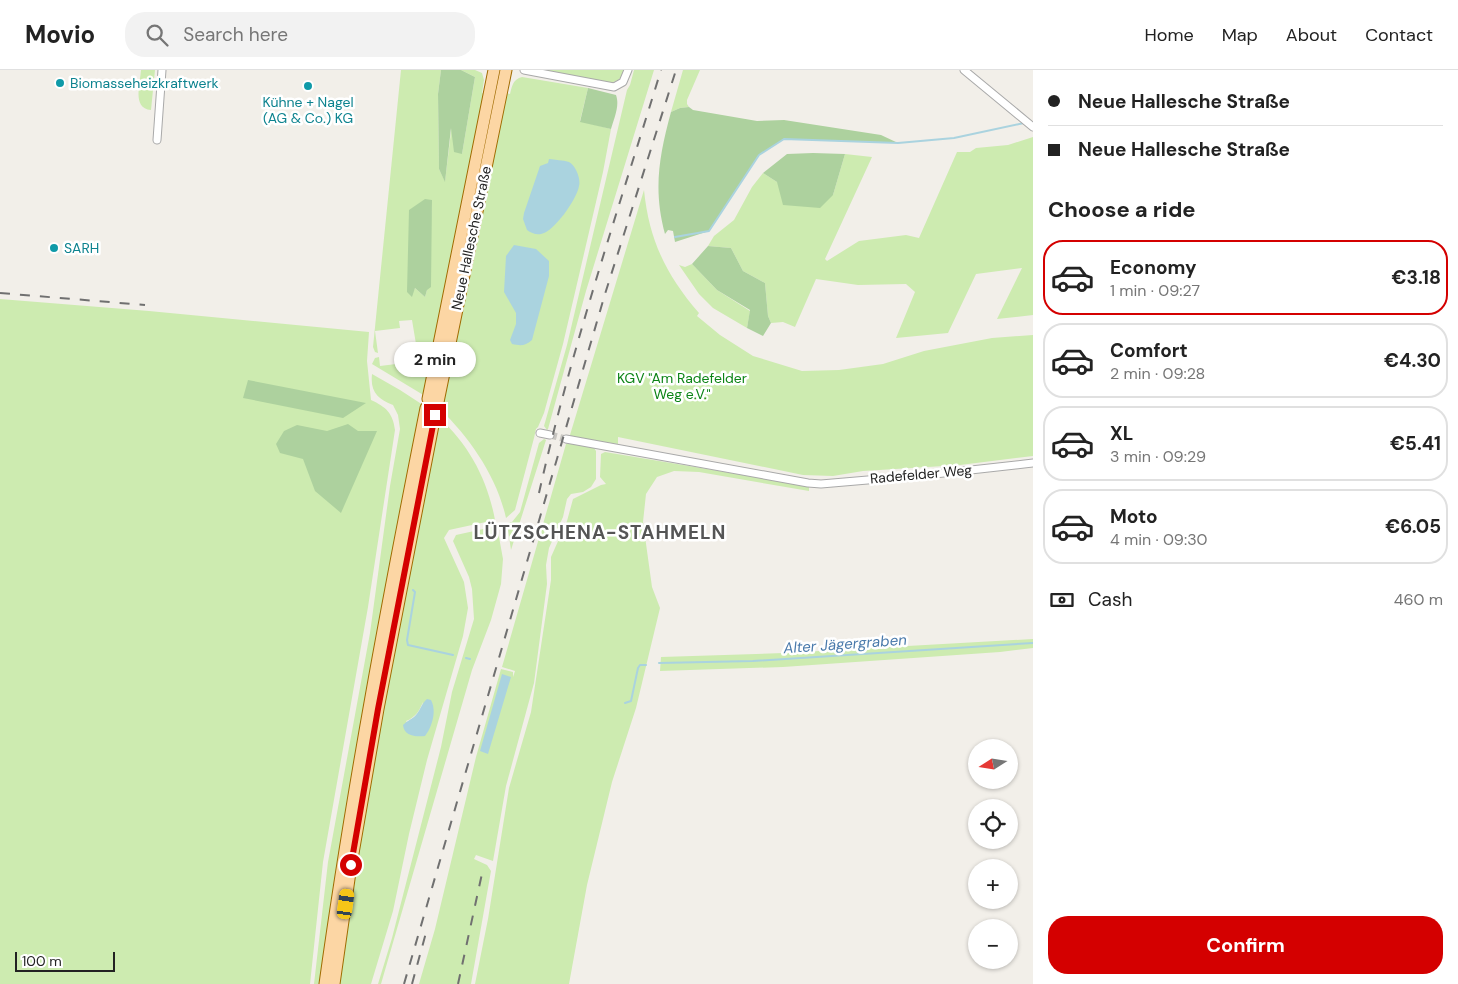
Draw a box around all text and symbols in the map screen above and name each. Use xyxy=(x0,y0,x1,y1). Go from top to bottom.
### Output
search box xyxy=(125,12,475,57)
text: Movio xyxy=(25,19,95,50)
icon: search xyxy=(143,21,171,49)
text: Search here xyxy=(183,22,288,47)
text: Home xyxy=(1144,23,1194,47)
text: Map xyxy=(1222,23,1258,47)
text: About xyxy=(1286,23,1337,47)
text: Contact xyxy=(1365,23,1433,47)
place label: Biomasseheizkraftwerk xyxy=(70,74,219,92)
marker: Biomasseheizkraftwerk xyxy=(54,77,66,89)
marker: Kühne + Nagel (AG & Co.) KG xyxy=(302,80,314,92)
text: Neue Hallesche Straße xyxy=(1078,89,1290,114)
place label: Kühne + Nagel (AG & Co.) KG xyxy=(262,93,354,127)
text: Neue Hallesche Straße xyxy=(1078,137,1290,162)
street label: Neue Hallesche Straße xyxy=(447,164,495,312)
text: Choose a ride xyxy=(1048,195,1196,224)
place label: SARH xyxy=(64,239,99,257)
marker: SARH xyxy=(48,242,60,254)
icon: car xyxy=(1050,255,1095,300)
text: Economy xyxy=(1110,255,1197,280)
text: €3.18 xyxy=(1391,265,1441,290)
text: 1 min · 09:27 xyxy=(1110,280,1200,301)
icon: car xyxy=(1050,338,1095,383)
text: Comfort xyxy=(1110,338,1188,363)
callout: 2 min xyxy=(394,342,476,378)
text: €4.30 xyxy=(1384,348,1441,373)
text: 2 min xyxy=(414,349,456,370)
text: 2 min · 09:28 xyxy=(1110,363,1205,384)
park label: KGV "Am Radefelder Weg e.V." xyxy=(617,369,747,403)
route end xyxy=(424,404,446,426)
icon: car xyxy=(1050,421,1095,466)
text: XL xyxy=(1110,421,1133,446)
text: €5.41 xyxy=(1390,431,1441,456)
text: 3 min · 09:29 xyxy=(1110,446,1206,467)
street label: Radefelder Weg xyxy=(869,461,973,487)
icon: car xyxy=(1050,504,1095,549)
text: Moto xyxy=(1110,504,1158,529)
text: €6.05 xyxy=(1385,514,1441,539)
district label: LÜTZSCHENA-STAHMELN xyxy=(474,520,726,545)
text: 4 min · 09:30 xyxy=(1110,529,1208,550)
icon: cash xyxy=(1048,586,1076,614)
text: Cash xyxy=(1088,587,1132,612)
text: 460 m xyxy=(1394,589,1443,610)
water label: Alter Jägergraben xyxy=(782,630,908,658)
north arrow xyxy=(968,739,1018,789)
map controls xyxy=(968,739,1018,969)
button: locate xyxy=(968,799,1018,849)
route start xyxy=(340,854,362,876)
button: + xyxy=(968,859,1018,909)
car xyxy=(336,888,355,920)
button: Confirm xyxy=(1048,916,1443,974)
button: − xyxy=(968,919,1018,969)
scale bar xyxy=(15,949,115,972)
text: 100 m xyxy=(22,952,62,970)

